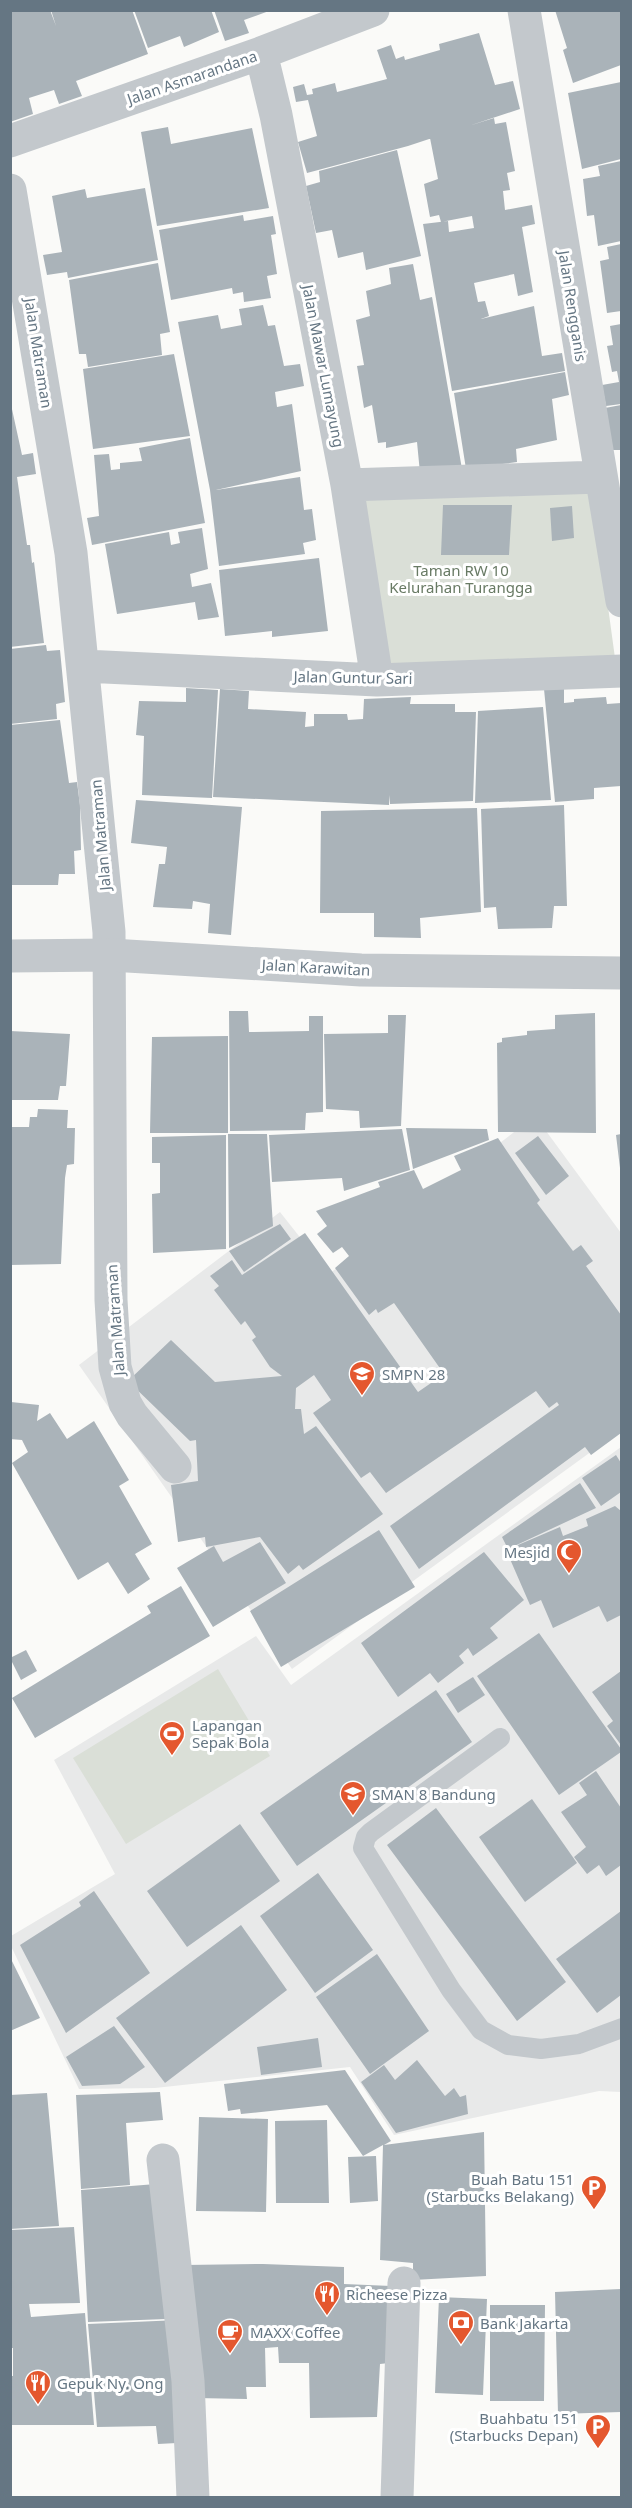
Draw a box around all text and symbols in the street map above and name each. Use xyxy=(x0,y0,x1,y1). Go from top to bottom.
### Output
street label: Jalan Asmarandana xyxy=(123,45,260,109)
street label: Jalan Rengganis xyxy=(554,247,592,363)
street label: Jalan Mawar Lumayung xyxy=(298,281,350,449)
street label: Jalan Matraman xyxy=(20,294,58,410)
park label: Taman RW 10 Kelurahan Turangga xyxy=(389,560,533,597)
street label: Jalan Guntur Sari xyxy=(291,666,413,688)
street label: Jalan Matraman xyxy=(85,779,115,893)
street label: Jalan Karawitan xyxy=(259,954,371,980)
street label: Jalan Matraman xyxy=(101,1264,129,1378)
school or university icon: SMPN 28 xyxy=(347,1359,377,1397)
place label: SMPN 28 xyxy=(382,1364,445,1384)
mosque icon: Mesjid xyxy=(554,1537,584,1575)
place label: Mesjid xyxy=(504,1542,550,1562)
place label: Lapangan Sepak Bola xyxy=(192,1715,269,1752)
sports icon: Lapangan Sepak Bola xyxy=(157,1719,187,1757)
school or university icon: SMAN 8 Bandung xyxy=(338,1779,368,1817)
place label: SMAN 8 Bandung xyxy=(372,1784,496,1804)
place label: Buah Batu 151 (Starbucks Belakang) xyxy=(427,2169,574,2206)
parking icon: Buah Batu 151 (Starbucks Belakang) xyxy=(579,2173,609,2211)
restaurant icon: Richeese Pizza xyxy=(312,2279,342,2317)
place label: Richeese Pizza xyxy=(346,2284,448,2304)
bank icon: Bank Jakarta xyxy=(446,2308,476,2346)
place label: Bank Jakarta xyxy=(480,2313,568,2333)
cafe icon: MAXX Coffee xyxy=(215,2317,245,2355)
place label: MAXX Coffee xyxy=(250,2322,340,2342)
restaurant icon: Gepuk Ny. Ong xyxy=(23,2368,53,2406)
place label: Gepuk Ny. Ong xyxy=(57,2373,163,2393)
place label: Buahbatu 151 (Starbucks Depan) xyxy=(450,2408,578,2445)
parking icon: Buahbatu 151 (Starbucks Depan) xyxy=(583,2412,613,2450)

